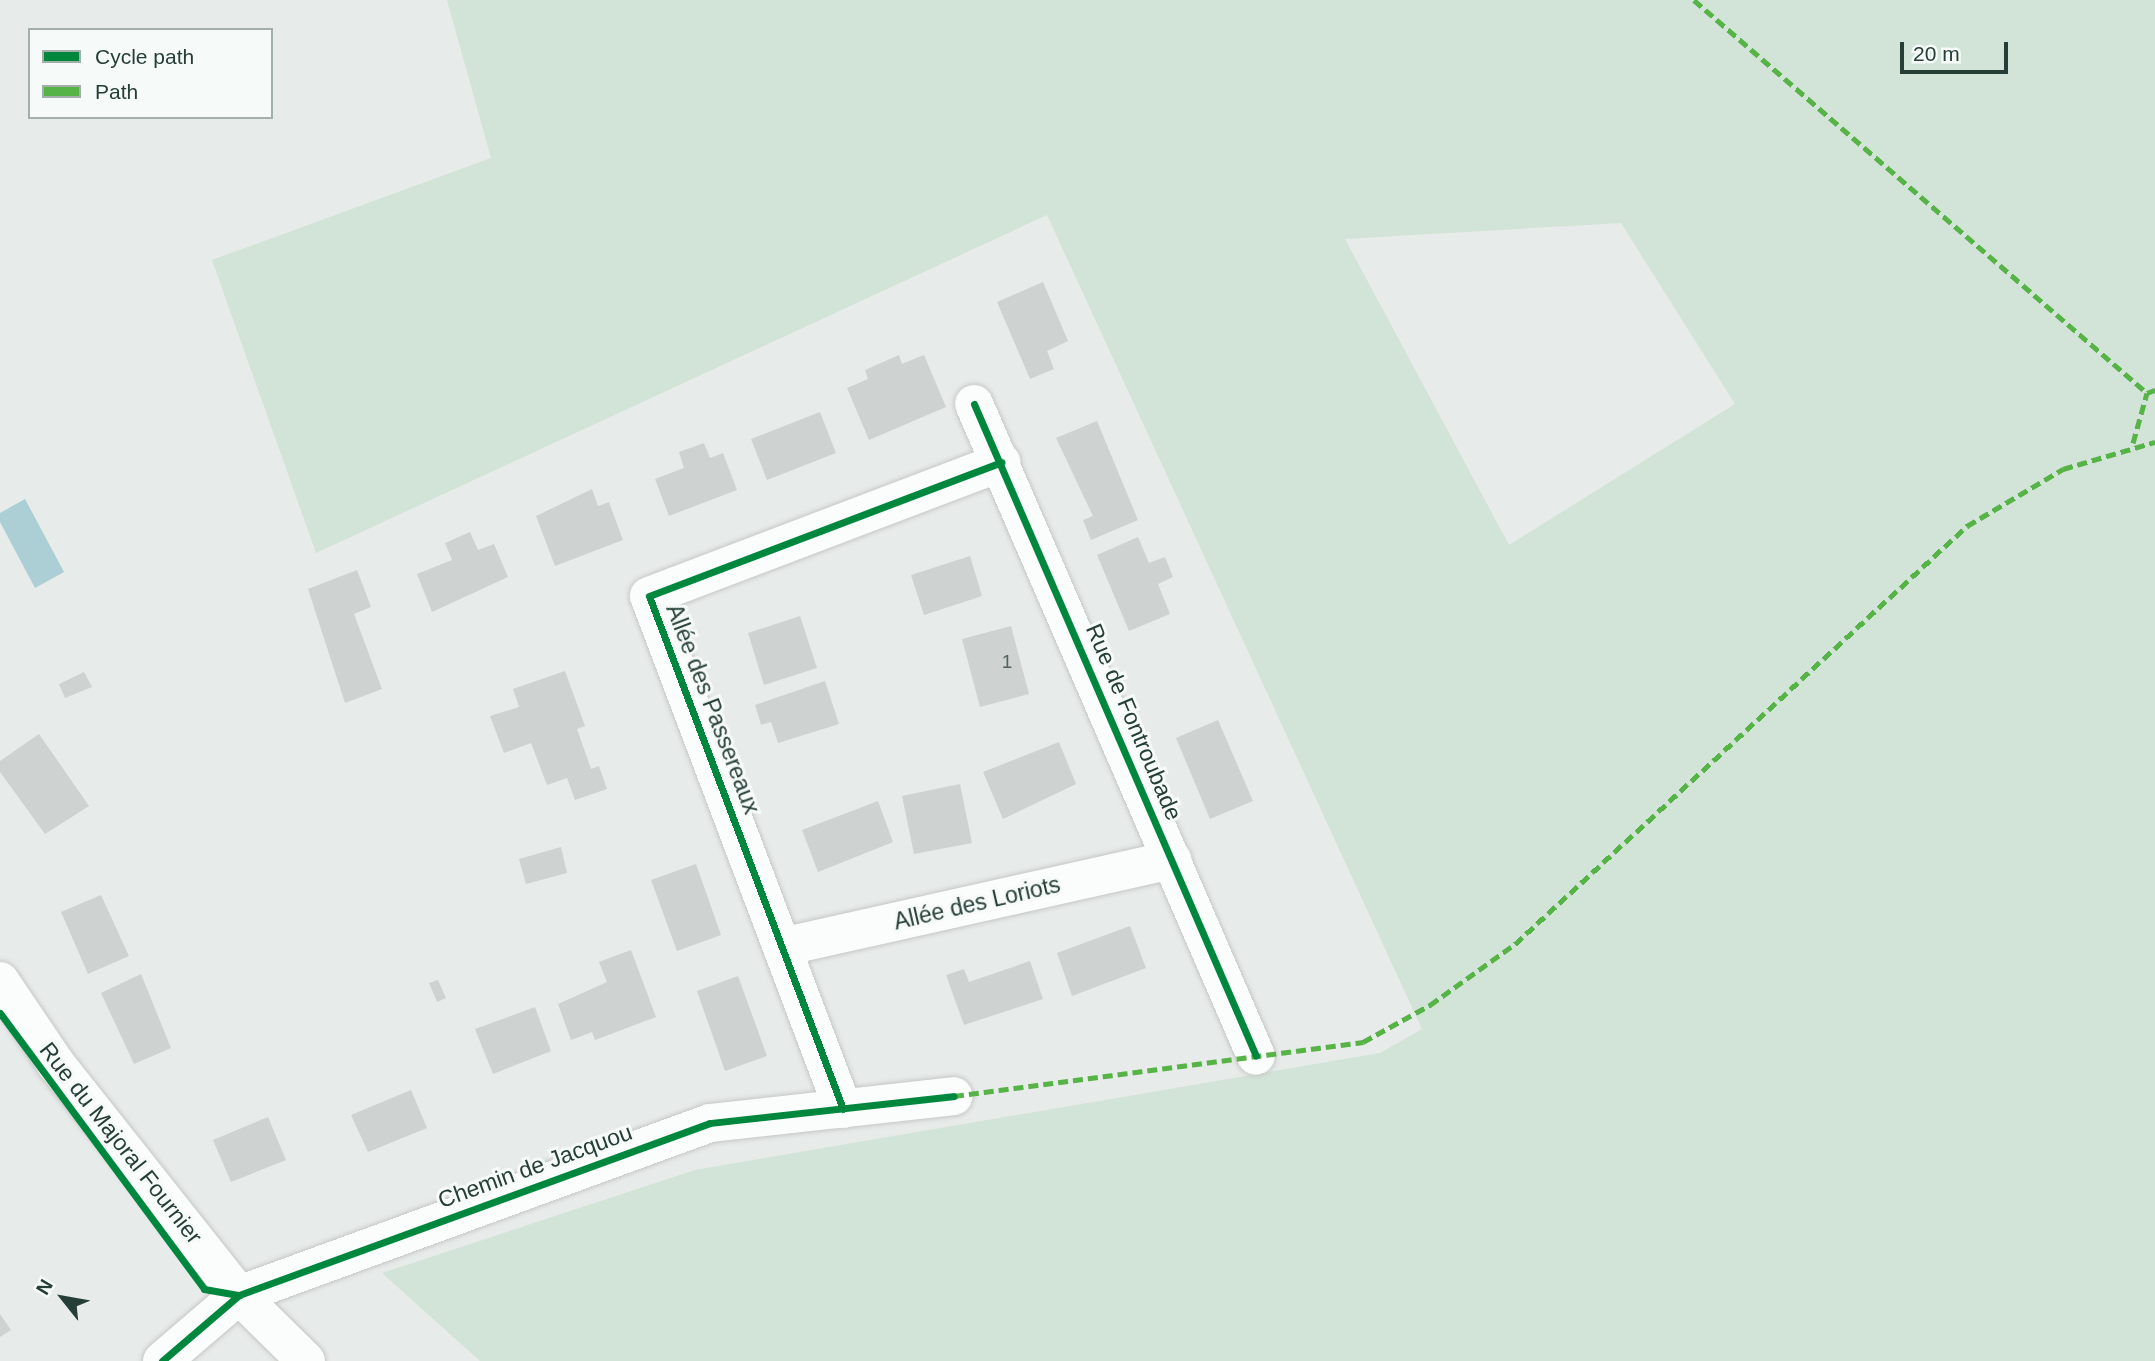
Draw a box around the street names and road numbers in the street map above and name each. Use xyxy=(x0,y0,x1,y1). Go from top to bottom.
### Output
street label: Allée des Passereaux xyxy=(660,600,766,818)
street label: Rue de Fontroubade xyxy=(1080,620,1188,824)
street label: Allée des Loriots xyxy=(891,870,1063,936)
street label: Rue du Majoral Fournier xyxy=(34,1037,208,1249)
street label: Chemin de Jacquou xyxy=(434,1118,636,1214)

